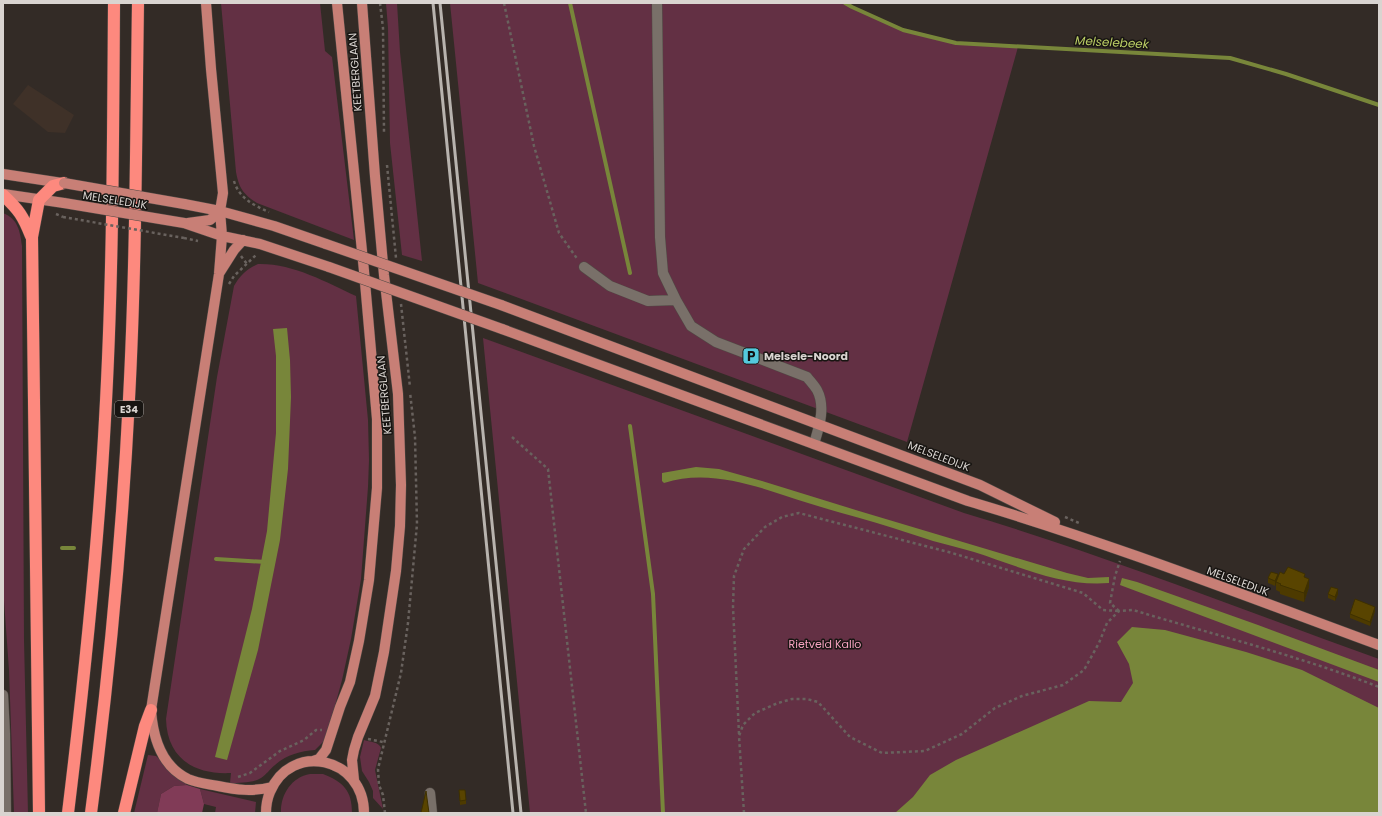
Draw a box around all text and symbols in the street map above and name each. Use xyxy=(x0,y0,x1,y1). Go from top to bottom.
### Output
street label: KEETBERGLAAN xyxy=(344,32,366,112)
water label: Melselebeek xyxy=(1075,32,1150,52)
street label: MELSELEDIJK xyxy=(82,187,149,213)
parking icon: Melsele-Noord xyxy=(741,346,761,366)
place label: Melsele-Noord xyxy=(764,348,848,364)
street label: KEETBERGLAAN xyxy=(373,355,395,435)
road number: E34 xyxy=(115,401,143,417)
street label: MELSELEDIJK xyxy=(906,437,973,475)
street label: MELSELEDIJK xyxy=(1205,562,1272,600)
park label: Rietveld Kallo xyxy=(789,636,861,652)

